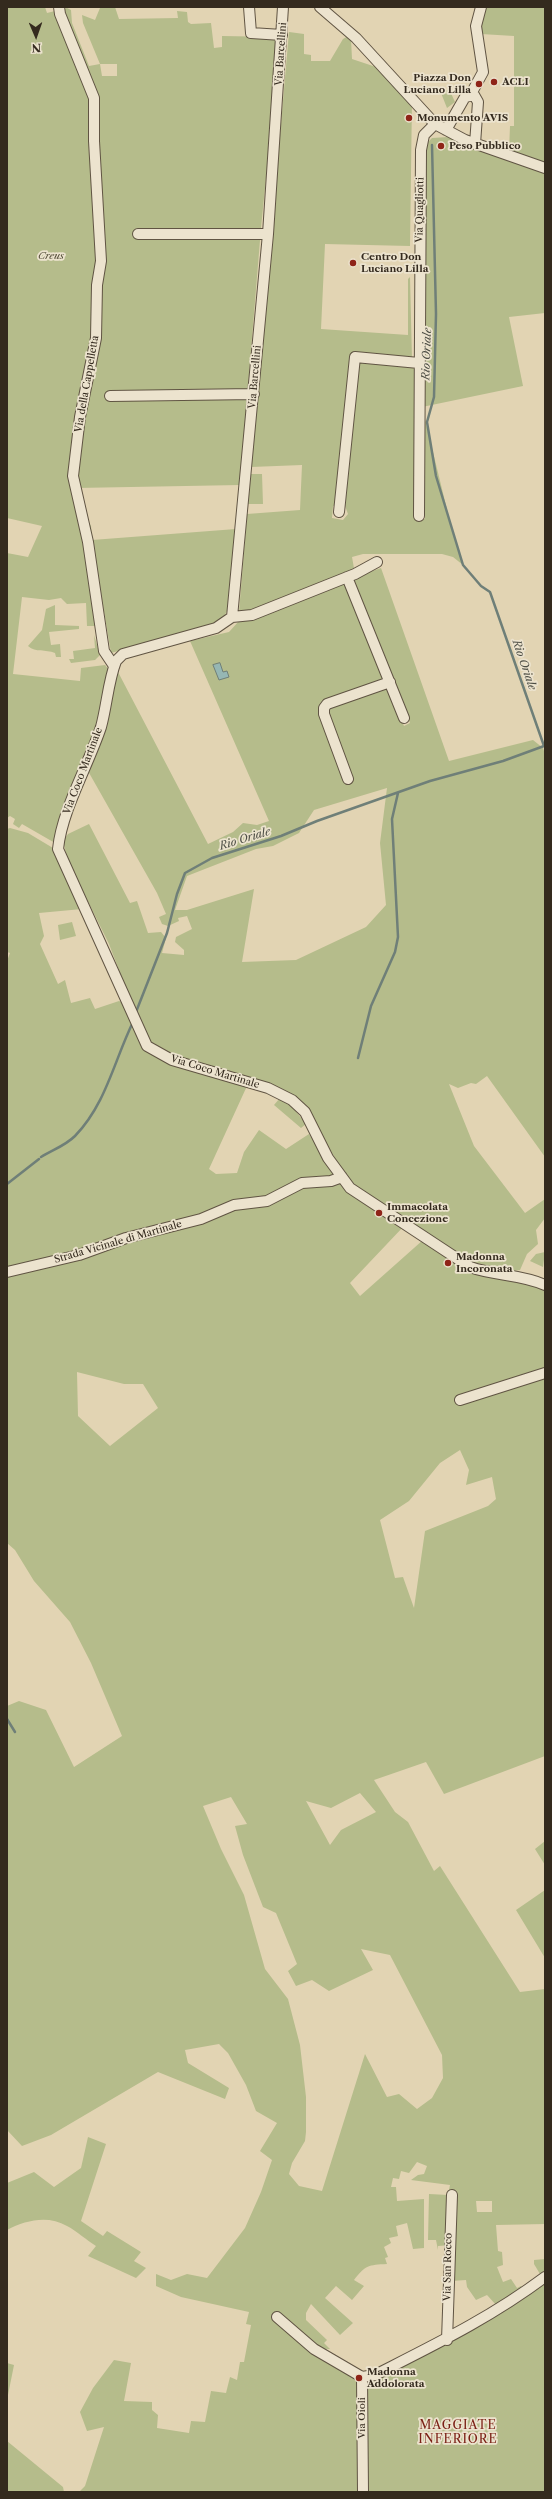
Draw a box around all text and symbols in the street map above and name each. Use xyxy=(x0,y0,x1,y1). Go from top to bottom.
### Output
north arrow xyxy=(16,16,56,56)
street label: Via Barcellini xyxy=(273,22,289,86)
text: N xyxy=(31,41,41,55)
place label: Piazza Don Luciano Lilla xyxy=(404,72,471,96)
place label: ACLI xyxy=(502,76,529,88)
marker: ACLI xyxy=(489,77,499,87)
marker: Piazza Don Luciano Lilla xyxy=(474,79,484,89)
place label: Monumento AVIS xyxy=(417,112,508,124)
marker: Monumento AVIS xyxy=(404,113,414,123)
place label: Peso Pubblico xyxy=(449,140,521,152)
marker: Peso Pubblico xyxy=(436,141,446,151)
street label: Via Quagliotti xyxy=(413,177,427,243)
park label: Creus xyxy=(38,250,64,262)
place label: Centro Don Luciano Lilla xyxy=(361,251,428,274)
marker: Centro Don Luciano Lilla xyxy=(348,258,358,268)
water label: Rio Oriale xyxy=(419,328,435,380)
street label: Via della Cappelletta xyxy=(73,334,101,434)
street label: Via Barcellini xyxy=(246,345,264,409)
water label: Rio Oriale xyxy=(509,638,539,692)
street label: Via Coco Martinale xyxy=(61,726,105,816)
water label: Rio Oriale xyxy=(218,825,272,853)
street label: Via Coco Martinale xyxy=(169,1053,261,1091)
place label: Immacolata Concezione xyxy=(387,1201,448,1224)
marker: Immacolata Concezione xyxy=(374,1208,384,1218)
street label: Strada Vicinale di Martinale xyxy=(53,1218,183,1266)
place label: Madonna Incoronata xyxy=(456,1251,513,1274)
marker: Madonna Incoronata xyxy=(443,1258,453,1268)
street label: Via San Rocco xyxy=(441,2233,455,2301)
place label: Madonna Addolorata xyxy=(367,2366,425,2390)
marker: Madonna Addolorata xyxy=(354,2373,364,2383)
street label: Via Oioli xyxy=(356,2397,368,2439)
district label: MAGGIATE INFERIORE xyxy=(418,2419,498,2447)

